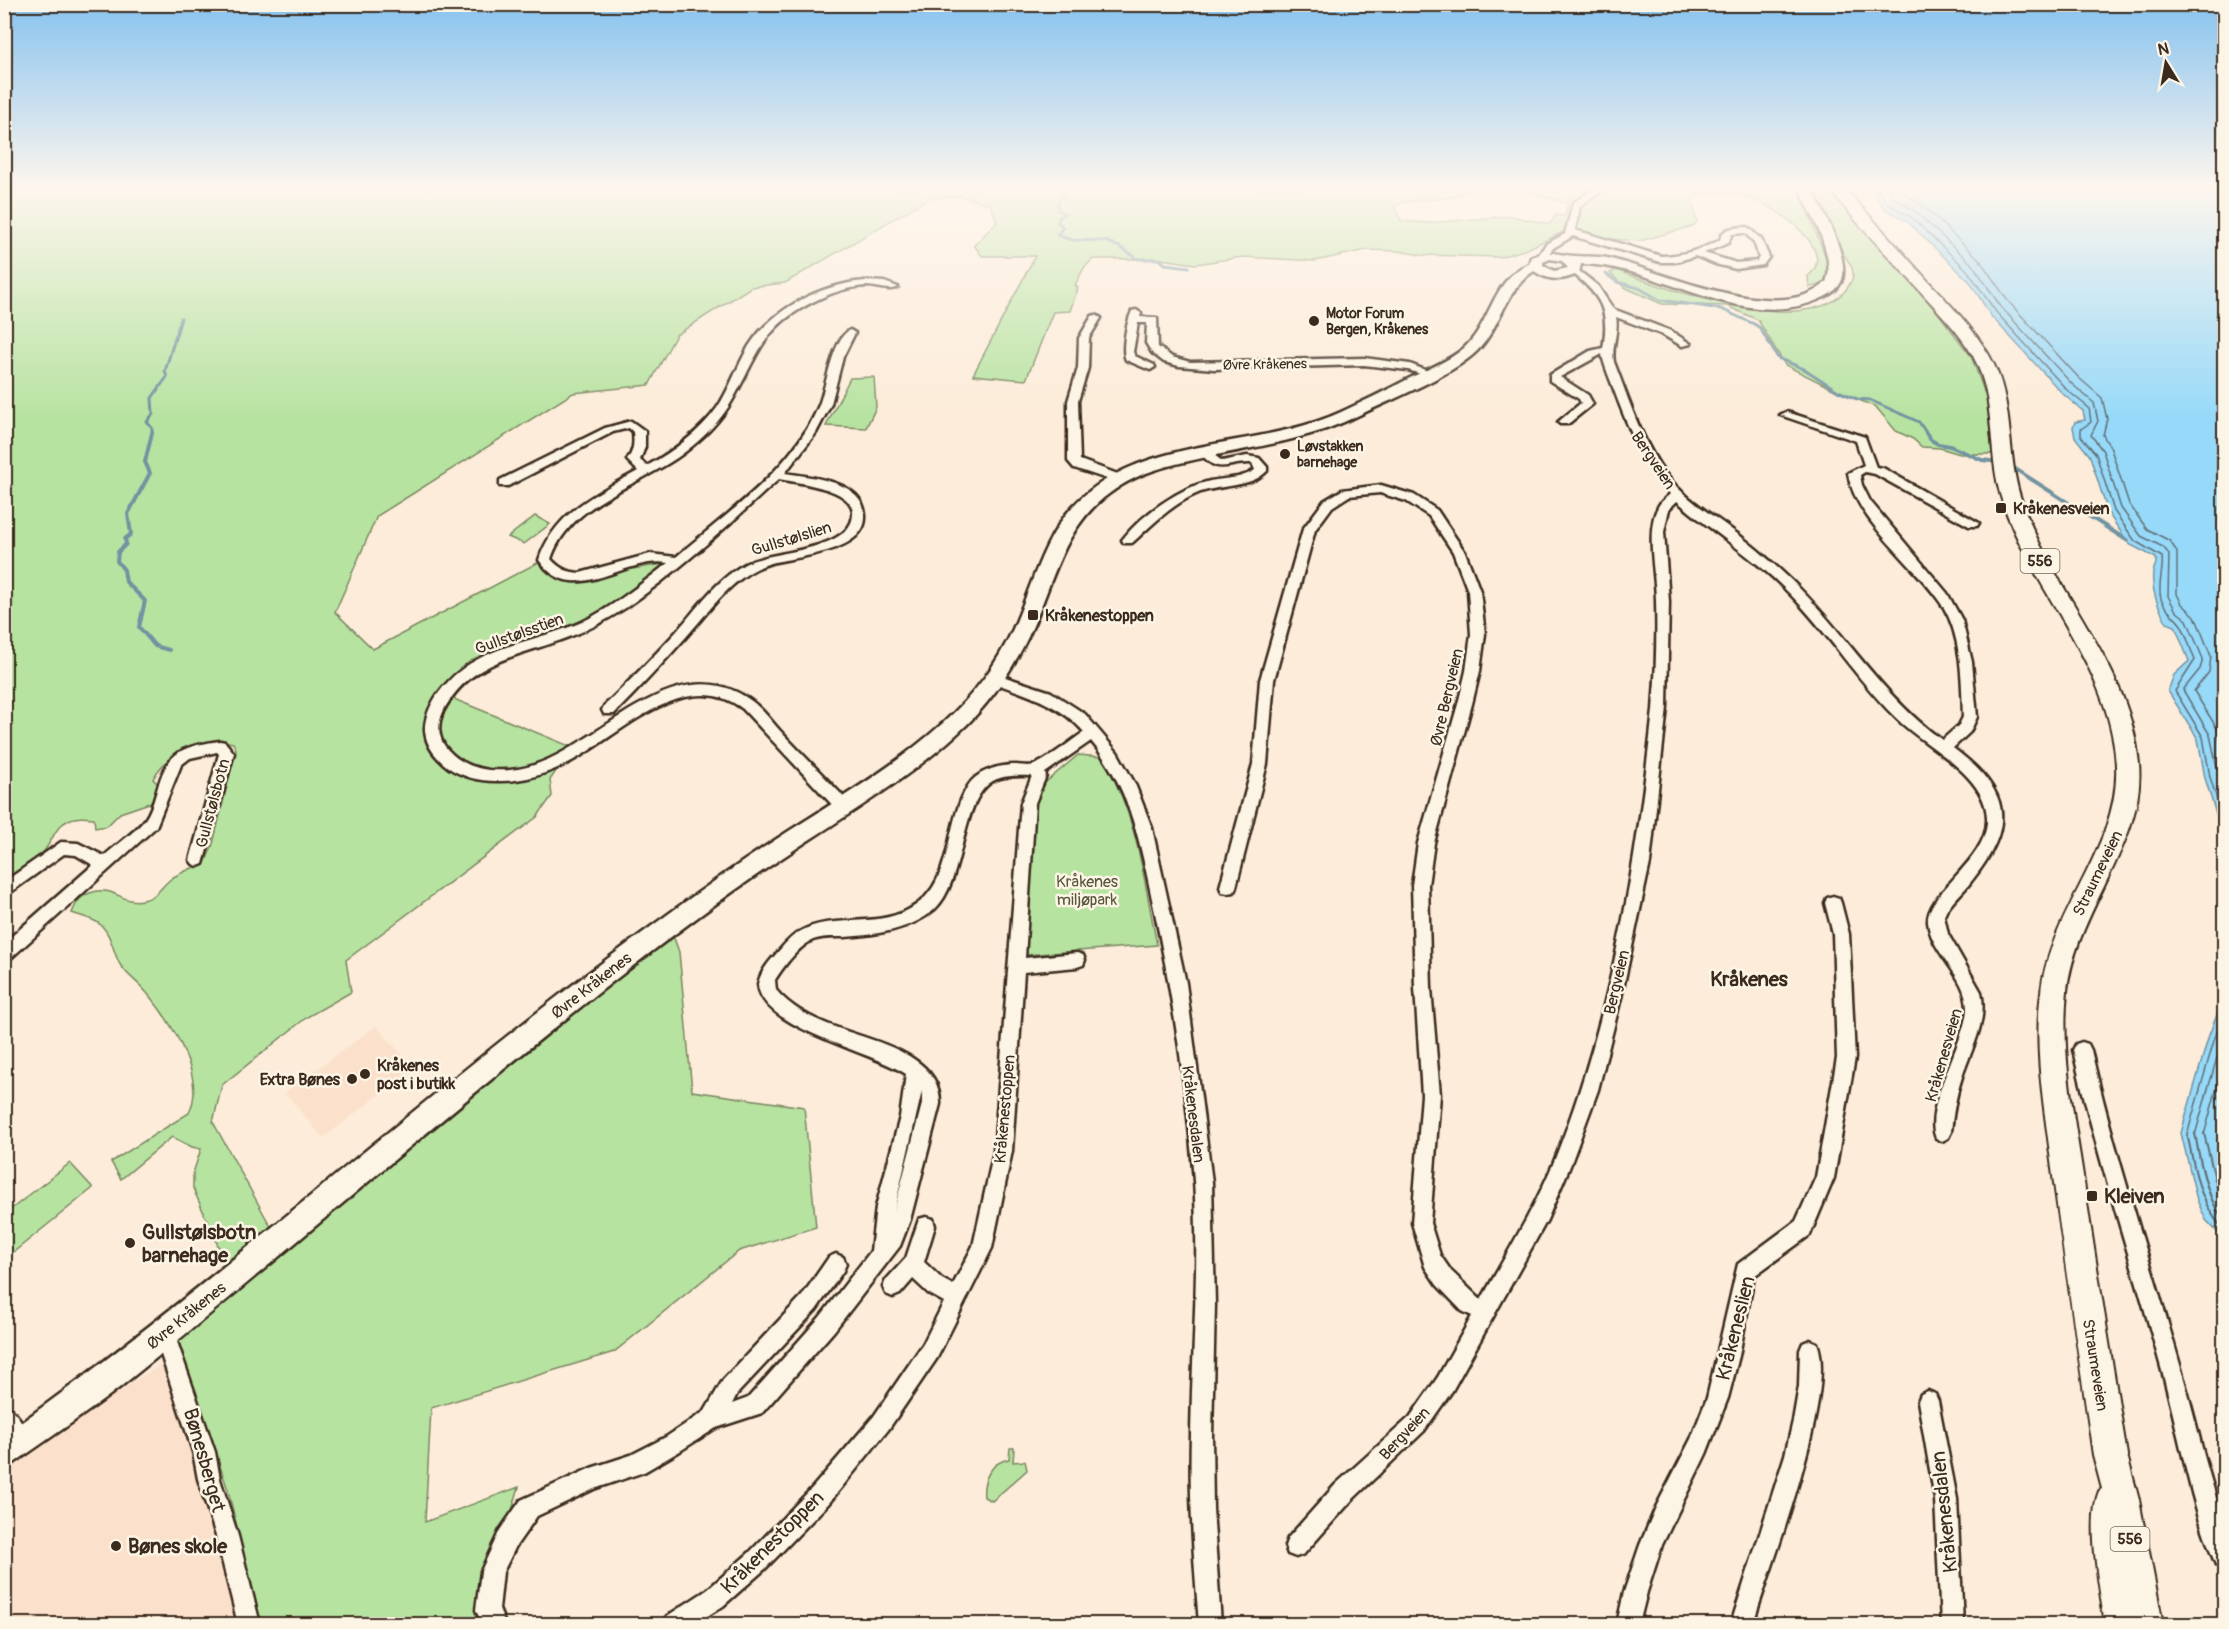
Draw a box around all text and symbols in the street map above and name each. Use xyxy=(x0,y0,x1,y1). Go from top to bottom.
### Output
north arrow xyxy=(2136,33,2196,93)
text: N xyxy=(2156,38,2171,60)
place label: Motor Forum Bergen, Kråkenes xyxy=(1326,305,1429,338)
marker: Motor Forum Bergen, Kråkenes xyxy=(1307,314,1321,328)
street label: Øvre Kråkenes xyxy=(1223,355,1308,374)
street label: Bergveien xyxy=(1627,428,1680,493)
place label: Løvstakken barnehage xyxy=(1297,438,1363,471)
marker: Løvstakken barnehage xyxy=(1278,447,1292,461)
place label: Kråkenesveien xyxy=(2013,499,2110,519)
marker: Kråkenesveien xyxy=(1994,501,2008,515)
street label: Gullstølslien xyxy=(749,517,834,561)
road number: 556 xyxy=(2020,549,2060,573)
place label: Kråkenestoppen xyxy=(1045,606,1154,626)
marker: Kråkenestoppen xyxy=(1026,608,1040,622)
street label: Gullstølsstien xyxy=(472,609,566,659)
street label: Øvre Bergveien xyxy=(1426,647,1468,748)
street label: Gullstølsbotn xyxy=(191,757,234,850)
street label: Straumeveien xyxy=(2069,827,2127,920)
park label: Kråkenes miljøpark xyxy=(1056,872,1118,910)
street label: Øvre Kråkenes xyxy=(548,948,636,1023)
street label: Bergveien xyxy=(1600,948,1634,1016)
district label: Kråkenes xyxy=(1710,967,1788,992)
street label: Kråkenesveien xyxy=(1921,1006,1967,1104)
street label: Kråkenestoppen xyxy=(990,1054,1020,1164)
place label: Kråkenes post i butikk xyxy=(377,1056,455,1094)
street label: Kråkenesdalen xyxy=(1177,1064,1209,1164)
marker: Kråkenes post i butikk xyxy=(358,1067,372,1081)
place label: Extra Bønes xyxy=(260,1070,341,1090)
marker: Extra Bønes xyxy=(345,1072,359,1086)
place label: Kleiven xyxy=(2104,1184,2165,1209)
marker: Kleiven xyxy=(2085,1189,2099,1203)
place label: Gullstølsbotn barnehage xyxy=(142,1220,256,1268)
marker: Gullstølsbotn barnehage xyxy=(123,1236,137,1250)
street label: Kråkeneslien xyxy=(1710,1273,1761,1383)
street label: Øvre Kråkenes xyxy=(143,1278,230,1354)
street label: Straumeveien xyxy=(2078,1318,2112,1413)
street label: Bergveien xyxy=(1375,1403,1434,1464)
street label: Bønesberget xyxy=(178,1405,232,1516)
street label: Kråkenesdalen xyxy=(1926,1450,1963,1574)
street label: Kråkenestoppen xyxy=(715,1485,829,1599)
road number: 556 xyxy=(2110,1527,2150,1551)
place label: Bønes skole xyxy=(128,1534,228,1559)
marker: Bønes skole xyxy=(109,1539,123,1553)

